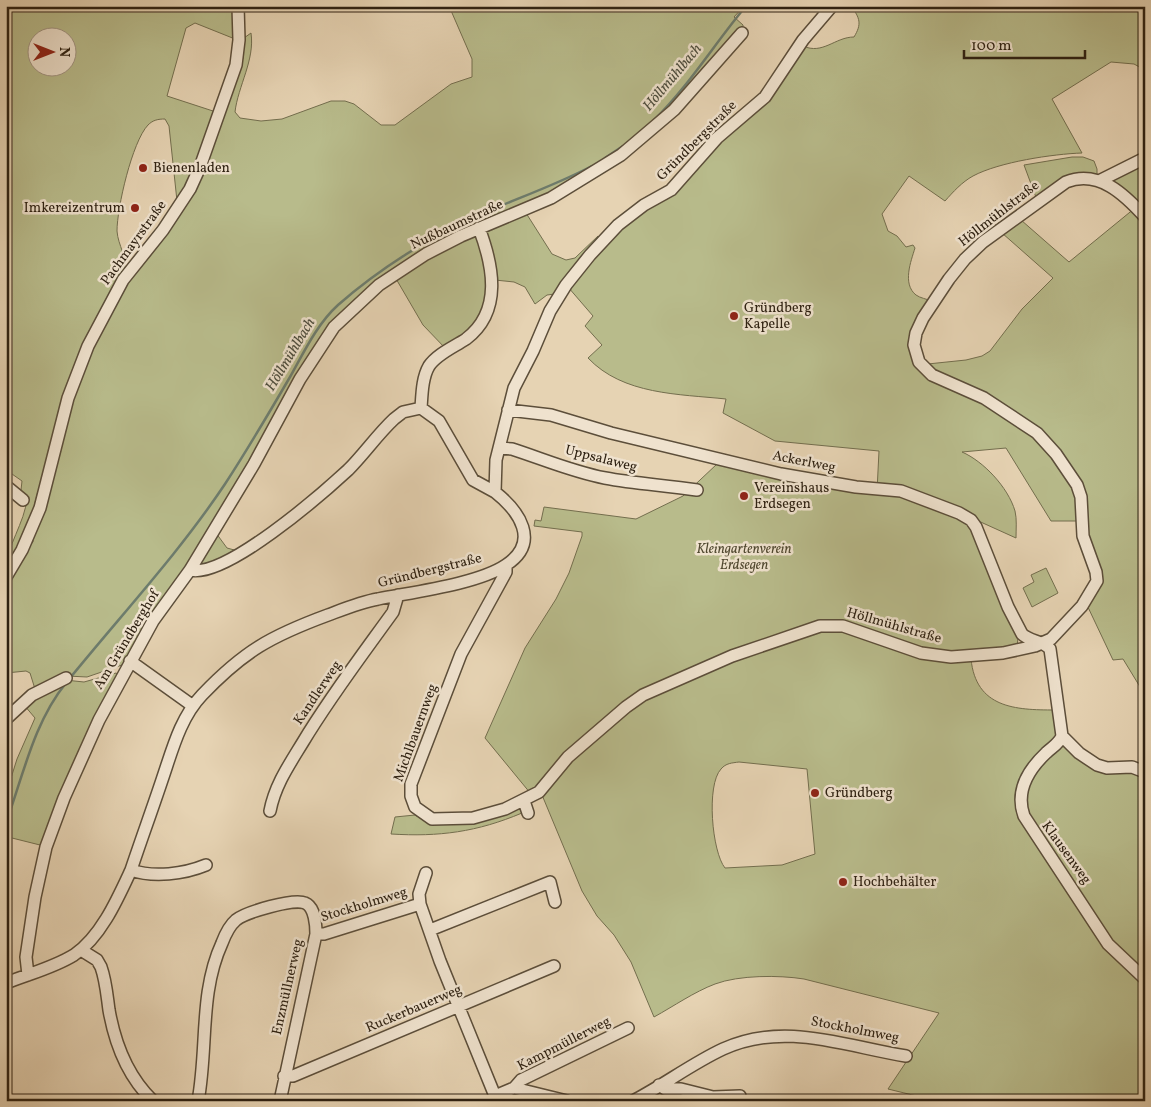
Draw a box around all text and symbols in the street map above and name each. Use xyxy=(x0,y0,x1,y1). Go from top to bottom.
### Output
north arrow xyxy=(28,28,78,78)
scale bar xyxy=(964,28,1085,60)
text: 100 m xyxy=(971,36,1011,57)
water label: Höllmühlbach xyxy=(639,40,707,116)
text: N xyxy=(54,47,73,57)
street label: Gründbergstraße xyxy=(653,96,742,185)
place label: Bienenladen xyxy=(153,159,230,178)
marker: Bienenladen xyxy=(137,162,149,174)
street label: Höllmühlstraße xyxy=(955,176,1044,252)
street label: Nußbaumstraße xyxy=(408,195,507,255)
street label: Pachmayrstraße xyxy=(97,196,171,289)
place label: Imkereizentrum xyxy=(24,199,125,218)
marker: Imkereizentrum xyxy=(129,202,141,214)
place label: Gründberg Kapelle xyxy=(744,299,812,334)
marker: Gründberg Kapelle xyxy=(728,310,740,322)
water label: Höllmühlbach xyxy=(261,314,321,396)
street label: Uppsalaweg xyxy=(563,441,639,477)
street label: Ackerlweg xyxy=(771,447,837,477)
place label: Vereinshaus Erdsegen xyxy=(754,479,829,514)
marker: Vereinshaus Erdsegen xyxy=(738,490,750,502)
park label: Kleingartenverein Erdsegen xyxy=(696,540,792,575)
street label: Gründbergstraße xyxy=(376,549,484,593)
street label: Am Gründberghof xyxy=(90,586,165,693)
street label: Höllmühlstraße xyxy=(844,603,944,649)
street label: Kandlerweg xyxy=(289,657,347,729)
street label: Michlbauernweg xyxy=(389,681,443,785)
place label: Gründberg xyxy=(825,784,893,803)
marker: Gründberg xyxy=(809,787,821,799)
street label: Klausenweg xyxy=(1037,818,1095,888)
place label: Hochbehälter xyxy=(853,873,936,892)
marker: Hochbehälter xyxy=(837,876,849,888)
street label: Stockholmweg xyxy=(318,883,410,927)
street label: Enzmüllnerweg xyxy=(268,937,308,1037)
street label: Ruckerbauerweg xyxy=(363,980,465,1038)
street label: Kampmüllerweg xyxy=(514,1012,614,1076)
street label: Stockholmweg xyxy=(809,1012,901,1048)

